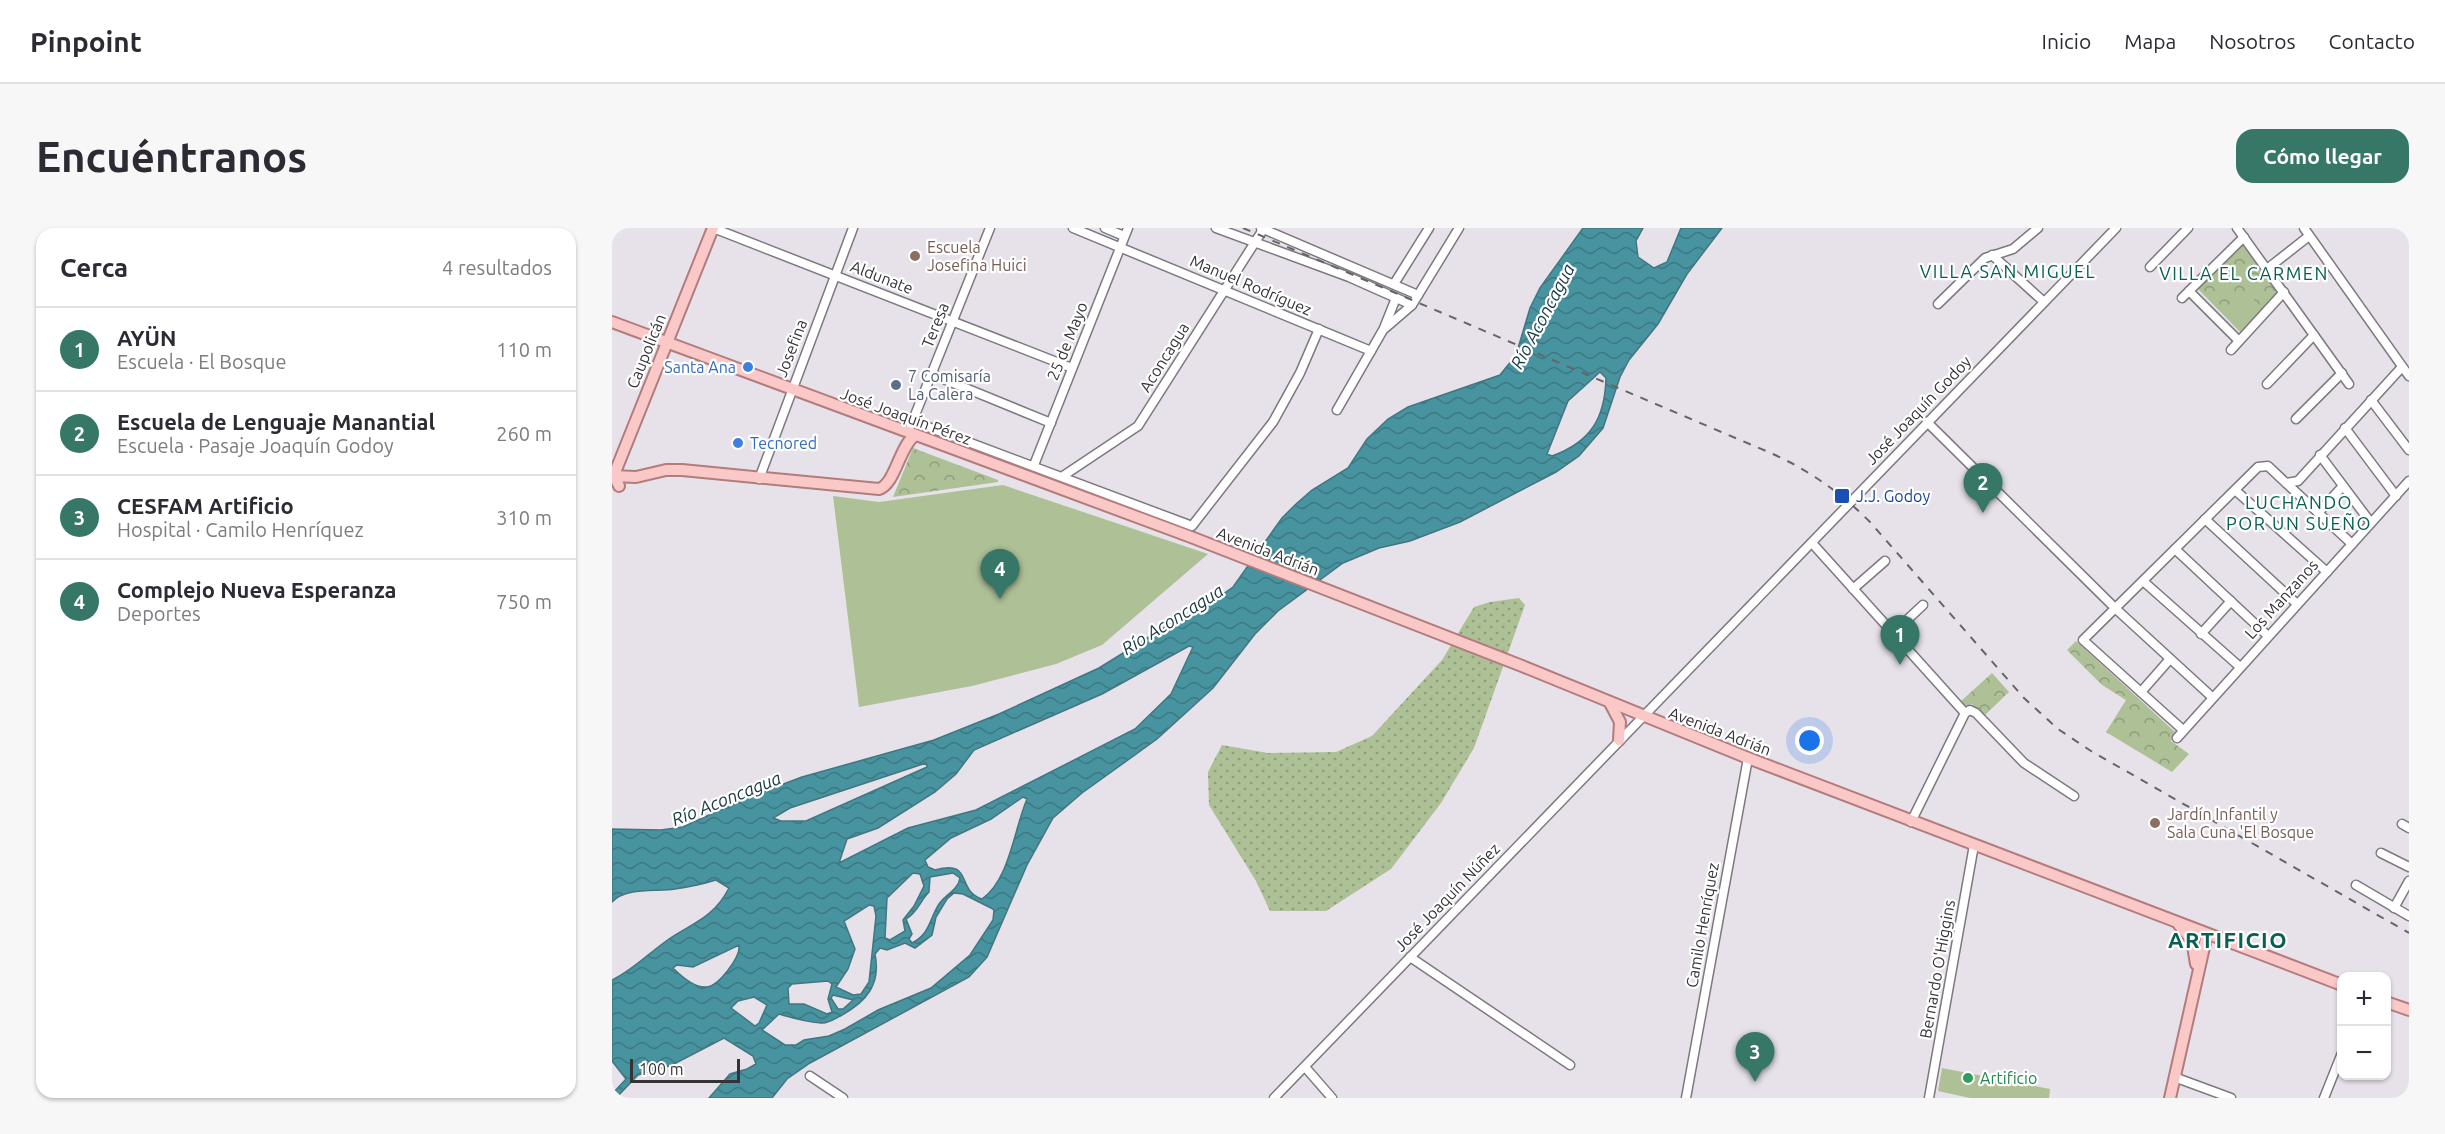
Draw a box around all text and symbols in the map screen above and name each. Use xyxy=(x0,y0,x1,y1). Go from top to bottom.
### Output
text: Pinpoint xyxy=(30,26,142,57)
text: Inicio xyxy=(2042,29,2091,53)
text: Mapa xyxy=(2124,29,2176,53)
text: Nosotros xyxy=(2209,29,2296,53)
text: Contacto xyxy=(2329,29,2415,53)
button: Cómo llegar xyxy=(2236,129,2409,183)
text: Encuéntranos xyxy=(36,133,307,180)
place label: Escuela Josefina Huici xyxy=(927,238,1027,274)
marker: Escuela Josefina Huici xyxy=(908,249,922,263)
street label: Manuel Rodríguez xyxy=(1188,251,1314,319)
text: Cerca xyxy=(60,253,128,282)
text: 4 resultados xyxy=(442,256,552,279)
street label: Aldunate xyxy=(848,257,916,297)
water label: Río Aconcagua xyxy=(1506,260,1578,372)
district label: VILLA SAN MIGUEL xyxy=(1920,261,2096,281)
district label: VILLA EL CARMEN xyxy=(2159,263,2329,283)
street label: 25 de Mayo xyxy=(1043,299,1091,383)
street label: Teresa xyxy=(918,300,952,350)
street label: Caupolicán xyxy=(623,311,669,391)
street label: Josefina xyxy=(772,317,810,379)
street label: Aconcagua xyxy=(1136,319,1192,395)
text: AYÜN xyxy=(117,325,176,350)
text: 1 xyxy=(74,338,85,361)
text: 110 m xyxy=(496,338,552,361)
text: Escuela · El Bosque xyxy=(117,350,287,373)
street label: José Joaquín Godoy xyxy=(1862,352,1975,468)
place label: Santa Ana xyxy=(664,358,736,376)
marker: Santa Ana xyxy=(741,360,755,374)
place label: 7 Comisaría La Calera xyxy=(908,367,991,403)
marker: 7 Comisaría La Calera xyxy=(889,378,903,392)
street label: José Joaquín Pérez xyxy=(838,384,974,448)
text: Escuela de Lenguaje Manantial xyxy=(117,409,435,434)
text: 2 xyxy=(74,422,85,445)
text: 260 m xyxy=(496,422,552,445)
text: Escuela · Pasaje Joaquín Godoy xyxy=(117,434,394,457)
place label: Tecnored xyxy=(750,434,817,452)
marker: Tecnored xyxy=(731,436,745,450)
pin: 2 xyxy=(1964,464,2002,513)
marker: J.J. Godoy xyxy=(1833,487,1851,505)
place label: J.J. Godoy xyxy=(1856,487,1930,505)
district label: LUCHANDO POR UN SUEÑO xyxy=(2226,492,2372,533)
text: CESFAM Artificio xyxy=(117,493,294,518)
text: 3 xyxy=(74,506,85,529)
text: 310 m xyxy=(496,506,552,529)
text: Hospital · Camilo Henríquez xyxy=(117,518,364,541)
street label: Avenida Adrián xyxy=(1214,523,1322,579)
pin: 4 xyxy=(980,550,1020,599)
street label: Los Manzanos xyxy=(2241,556,2321,642)
text: Complejo Nueva Esperanza xyxy=(117,577,396,602)
water label: Río Aconcagua xyxy=(1117,580,1227,658)
text: 4 xyxy=(74,590,85,613)
text: 750 m xyxy=(496,590,552,613)
text: Deportes xyxy=(117,602,201,625)
pin: 1 xyxy=(1880,616,1920,665)
street label: Avenida Adrián xyxy=(1666,703,1774,759)
your location xyxy=(1795,726,1824,755)
water label: Río Aconcagua xyxy=(668,767,784,829)
place label: Jardín Infantil y Sala Cuna 'El Bosque xyxy=(2167,805,2314,841)
marker: Jardín Infantil y Sala Cuna 'El Bosque xyxy=(2148,816,2162,830)
street label: José Joaquín Núñez xyxy=(1391,839,1503,955)
street label: Camilo Henríquez xyxy=(1682,861,1722,989)
street label: Bernardo O'Higgins xyxy=(1916,898,1958,1040)
district label: ARTIFICIO xyxy=(2168,927,2288,952)
map controls xyxy=(2337,972,2391,1080)
button: + xyxy=(2337,972,2391,1026)
button: − xyxy=(2337,1026,2391,1080)
pin: 3 xyxy=(1736,1032,1774,1082)
scale bar xyxy=(630,1056,740,1084)
text: 100 m xyxy=(639,1060,684,1078)
place label: Artificio xyxy=(1980,1069,2037,1087)
marker: Artificio xyxy=(1961,1071,1975,1085)

